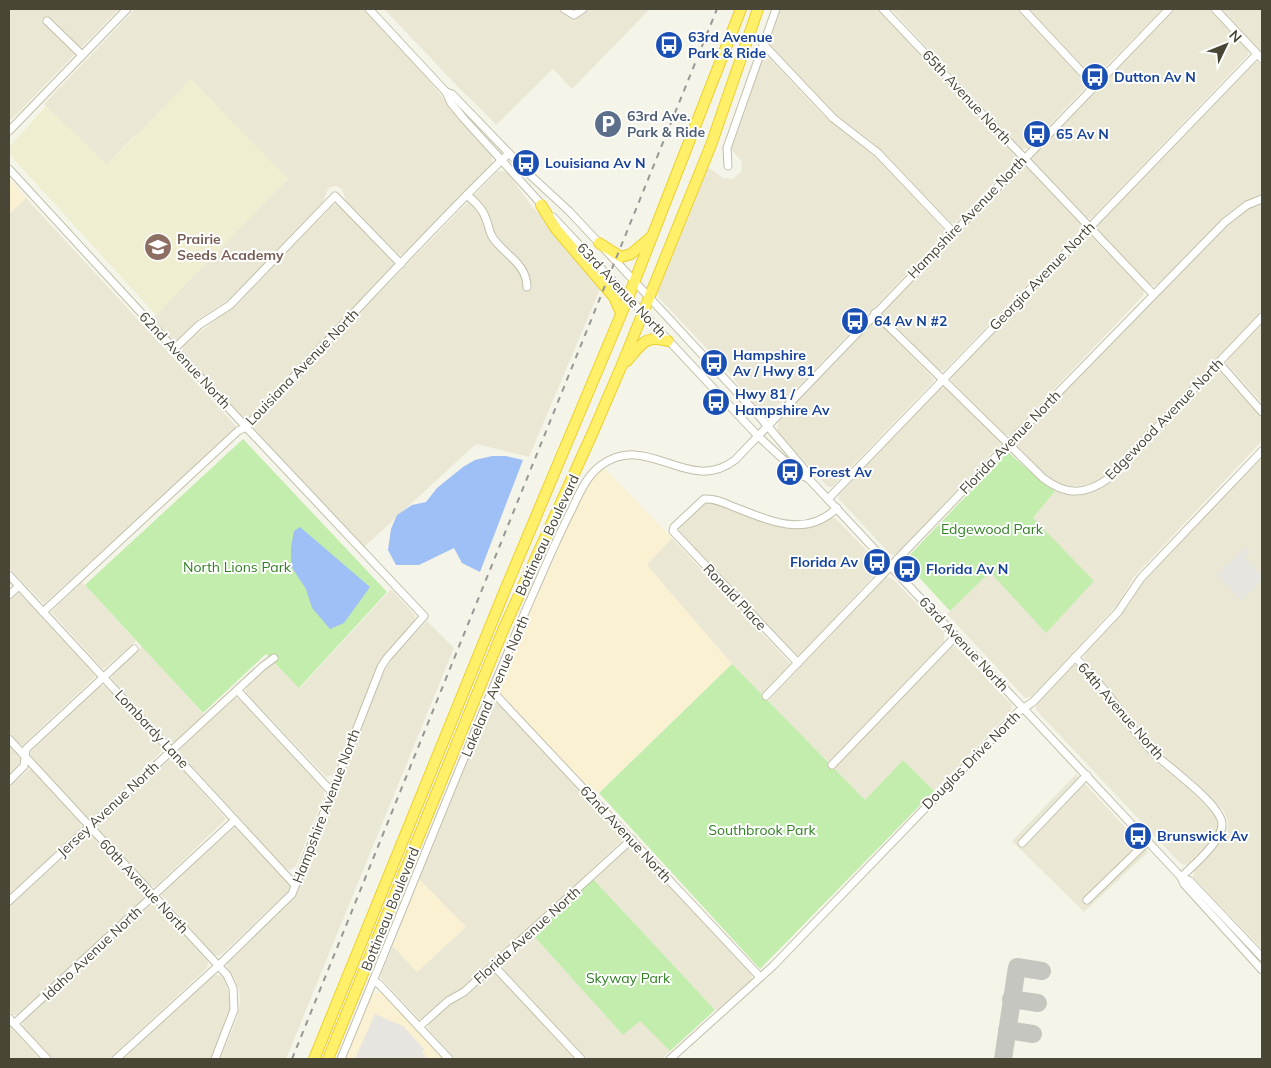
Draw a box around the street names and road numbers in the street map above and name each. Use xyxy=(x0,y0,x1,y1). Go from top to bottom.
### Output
street label: 65th Avenue North xyxy=(918,46,1016,148)
street label: Hampshire Avenue North xyxy=(904,152,1030,282)
street label: Georgia Avenue North xyxy=(985,218,1099,334)
street label: 63rd Avenue North xyxy=(573,239,671,341)
street label: Louisiana Avenue North xyxy=(242,305,362,429)
street label: 62nd Avenue North xyxy=(135,308,235,412)
street label: Edgewood Avenue North xyxy=(1101,354,1227,484)
street label: Florida Avenue North xyxy=(956,386,1064,498)
street label: Bottineau Boulevard xyxy=(511,471,583,599)
street label: Ronald Place xyxy=(700,560,770,634)
street label: 63rd Avenue North xyxy=(915,593,1013,695)
street label: Lakeland Avenue North xyxy=(457,612,533,760)
street label: 64th Avenue North xyxy=(1074,659,1168,763)
street label: Lombardy Lane xyxy=(111,686,193,772)
street label: Douglas Drive North xyxy=(918,707,1024,813)
street label: Hampshire Avenue North xyxy=(288,726,364,886)
street label: Jersey Avenue North xyxy=(54,757,162,861)
street label: 62nd Avenue North xyxy=(576,782,676,886)
street label: 60th Avenue North xyxy=(95,835,193,937)
street label: Bottineau Boulevard xyxy=(357,844,423,974)
street label: Florida Avenue North xyxy=(470,882,584,988)
street label: Idaho Avenue North xyxy=(38,902,146,1004)

